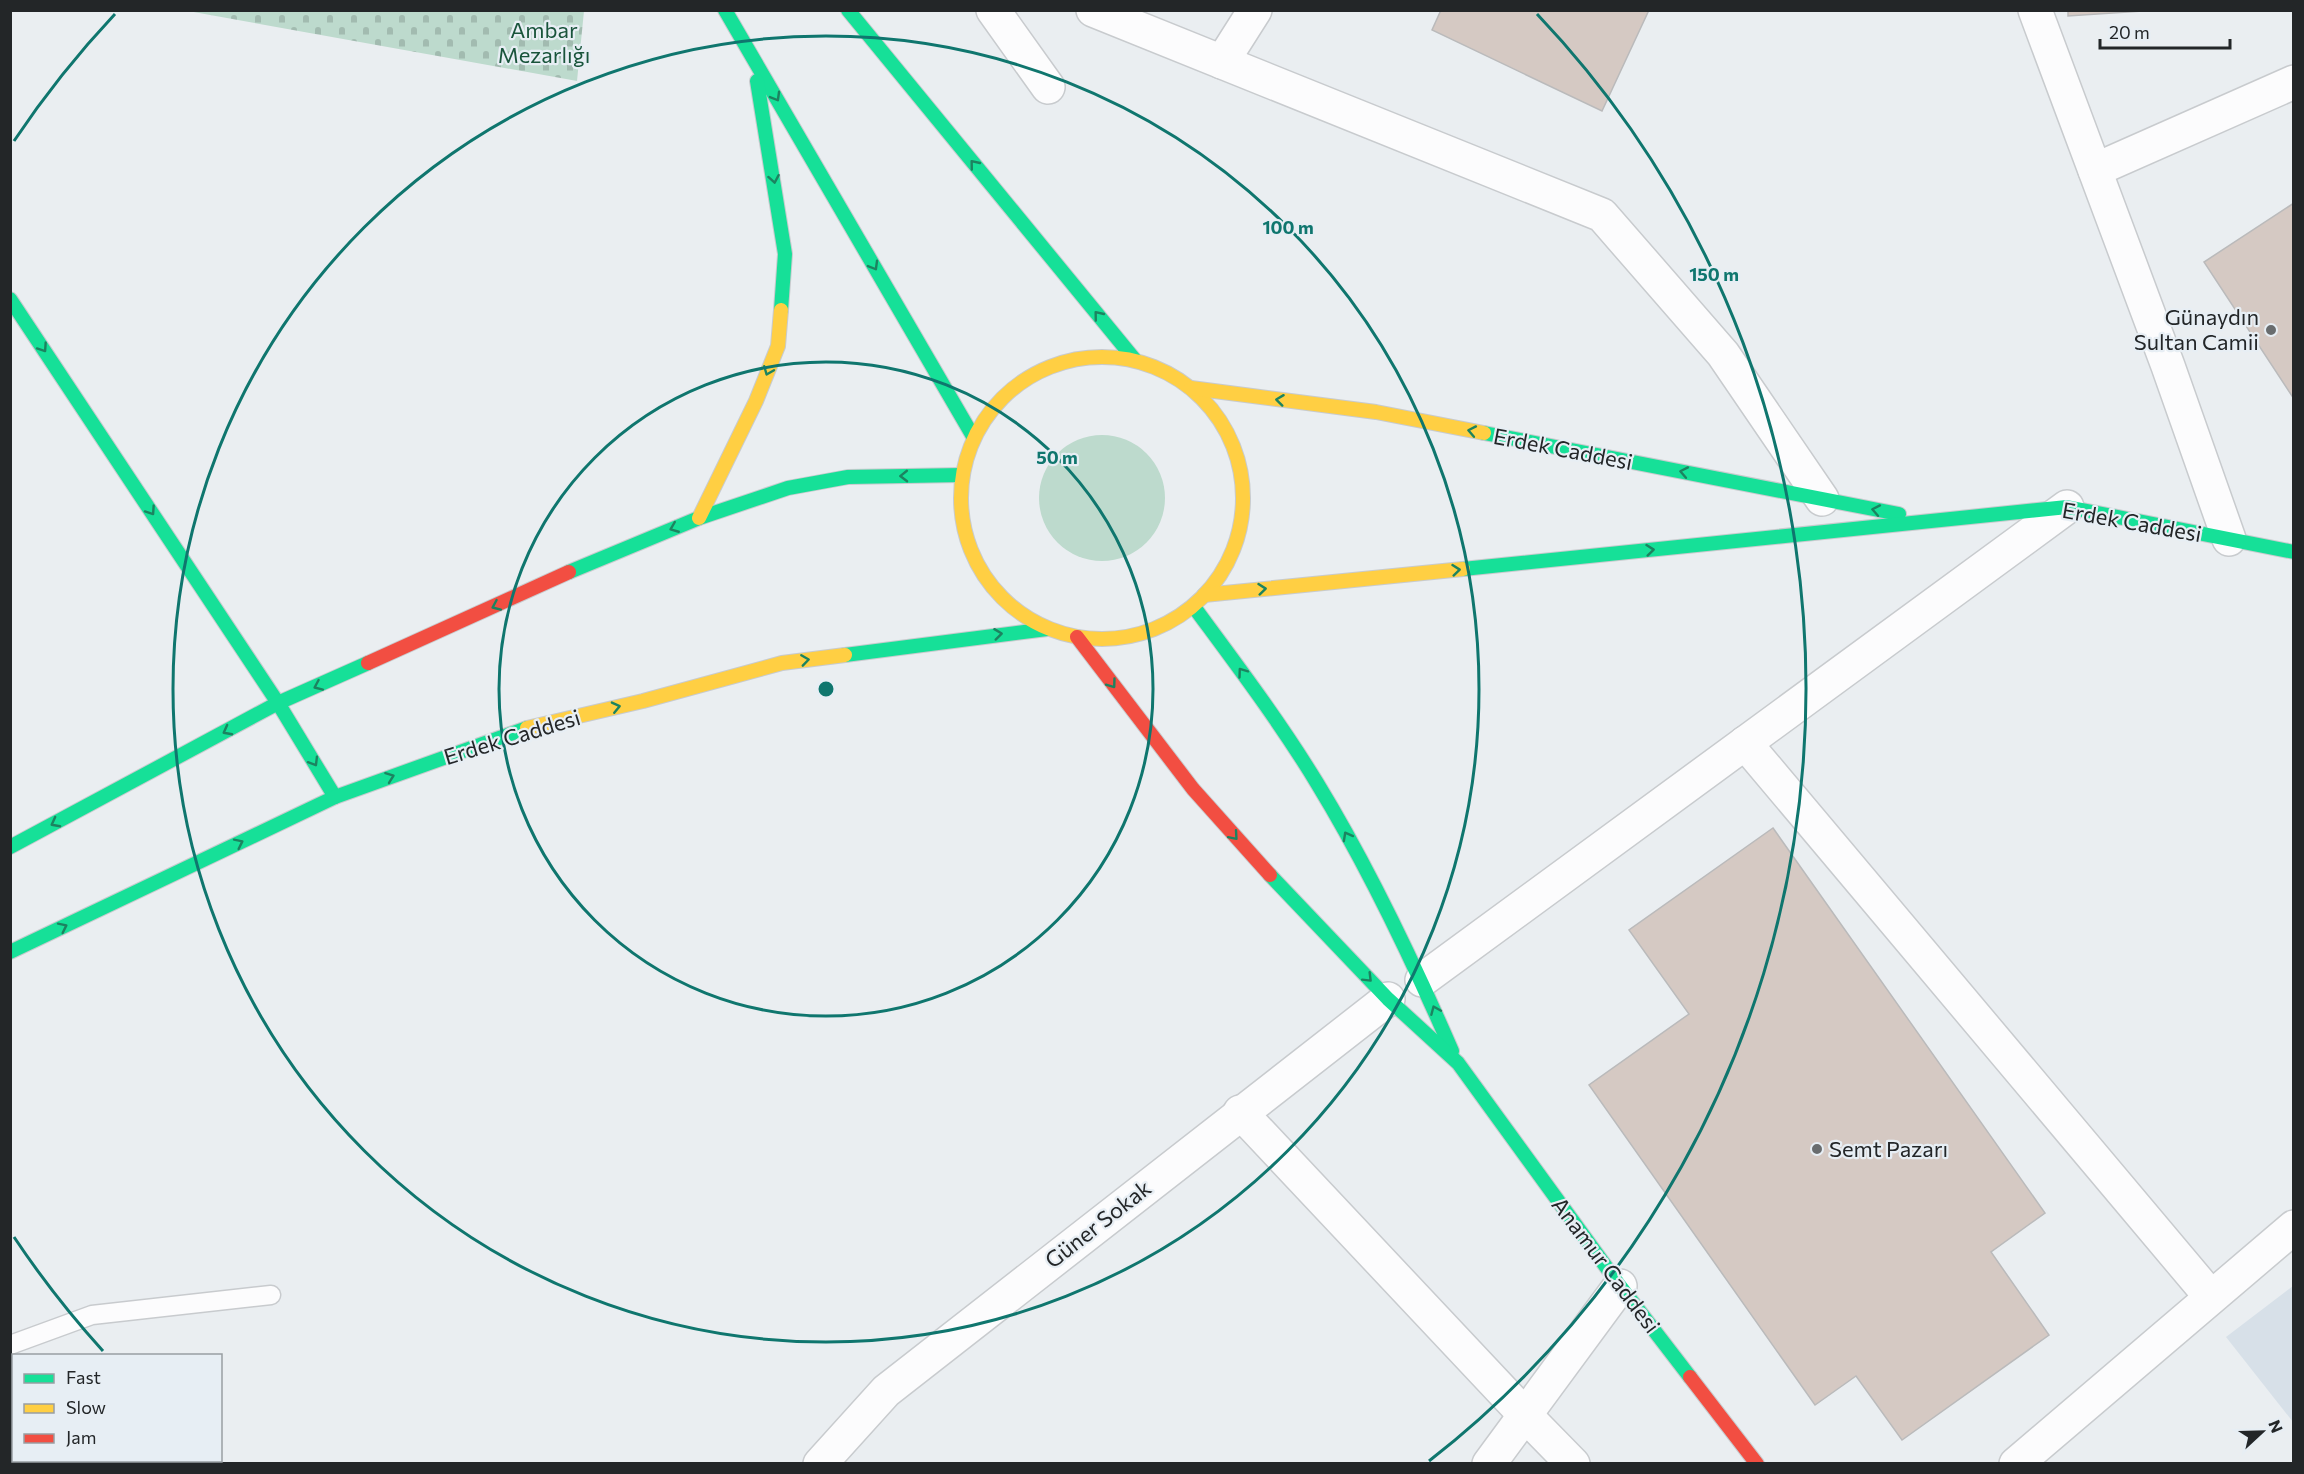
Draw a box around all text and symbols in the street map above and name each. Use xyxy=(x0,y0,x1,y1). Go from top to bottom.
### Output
scale bar xyxy=(2100,12,2230,50)
park label: Ambar Mezarlığı xyxy=(498,16,590,68)
text: 20 m xyxy=(2109,21,2150,43)
one-way arrow xyxy=(768,91,780,101)
one-way arrow xyxy=(970,160,981,171)
one-way arrow xyxy=(767,173,780,183)
text: 100 m xyxy=(1262,216,1314,238)
one-way arrow xyxy=(867,260,878,270)
text: 150 m xyxy=(1689,263,1739,285)
place label: Günaydın Sultan Camii xyxy=(2134,303,2259,355)
one-way arrow xyxy=(1094,311,1105,322)
marker: Günaydın Sultan Camii xyxy=(2264,323,2278,337)
one-way arrow xyxy=(36,341,47,352)
one-way arrow xyxy=(763,365,775,376)
one-way arrow xyxy=(1275,394,1285,406)
street label: Erdek Caddesi xyxy=(1491,422,1635,475)
one-way arrow xyxy=(1468,425,1478,438)
text: 50 m xyxy=(1036,446,1078,468)
one-way arrow xyxy=(1680,466,1690,479)
one-way arrow xyxy=(899,470,908,483)
street label: Erdek Caddesi xyxy=(2060,496,2204,547)
one-way arrow xyxy=(143,504,154,515)
one-way arrow xyxy=(1871,504,1881,517)
one-way arrow xyxy=(670,521,681,533)
one-way arrow xyxy=(1645,544,1655,557)
one-way arrow xyxy=(1451,564,1461,577)
one-way arrow xyxy=(1257,583,1267,596)
one-way arrow xyxy=(491,599,502,611)
one-way arrow xyxy=(994,629,1003,641)
one-way arrow xyxy=(801,654,810,666)
one-way arrow xyxy=(1238,667,1249,678)
one-way arrow xyxy=(313,678,324,690)
one-way arrow xyxy=(1104,678,1115,689)
centre of rings xyxy=(816,679,836,699)
one-way arrow xyxy=(611,702,621,715)
street label: Erdek Caddesi xyxy=(440,703,583,770)
one-way arrow xyxy=(223,724,233,735)
one-way arrow xyxy=(307,756,319,766)
one-way arrow xyxy=(384,772,395,785)
one-way arrow xyxy=(51,816,61,827)
one-way arrow xyxy=(1227,829,1238,840)
one-way arrow xyxy=(1343,831,1354,842)
one-way arrow xyxy=(233,838,244,850)
one-way arrow xyxy=(57,923,68,935)
one-way arrow xyxy=(1360,971,1371,982)
one-way arrow xyxy=(1430,1005,1442,1016)
place label: Semt Pazarı xyxy=(1829,1135,1948,1162)
marker: Semt Pazarı xyxy=(1810,1142,1824,1156)
street label: Güner Sokak xyxy=(1039,1174,1156,1273)
street label: Anamur Caddesi xyxy=(1547,1191,1666,1338)
legend xyxy=(12,1354,222,1462)
text: Fast xyxy=(66,1366,101,1388)
text: Slow xyxy=(66,1396,106,1418)
north arrow xyxy=(2232,1402,2292,1462)
text: N xyxy=(2265,1417,2287,1435)
text: Jam xyxy=(66,1426,96,1448)

